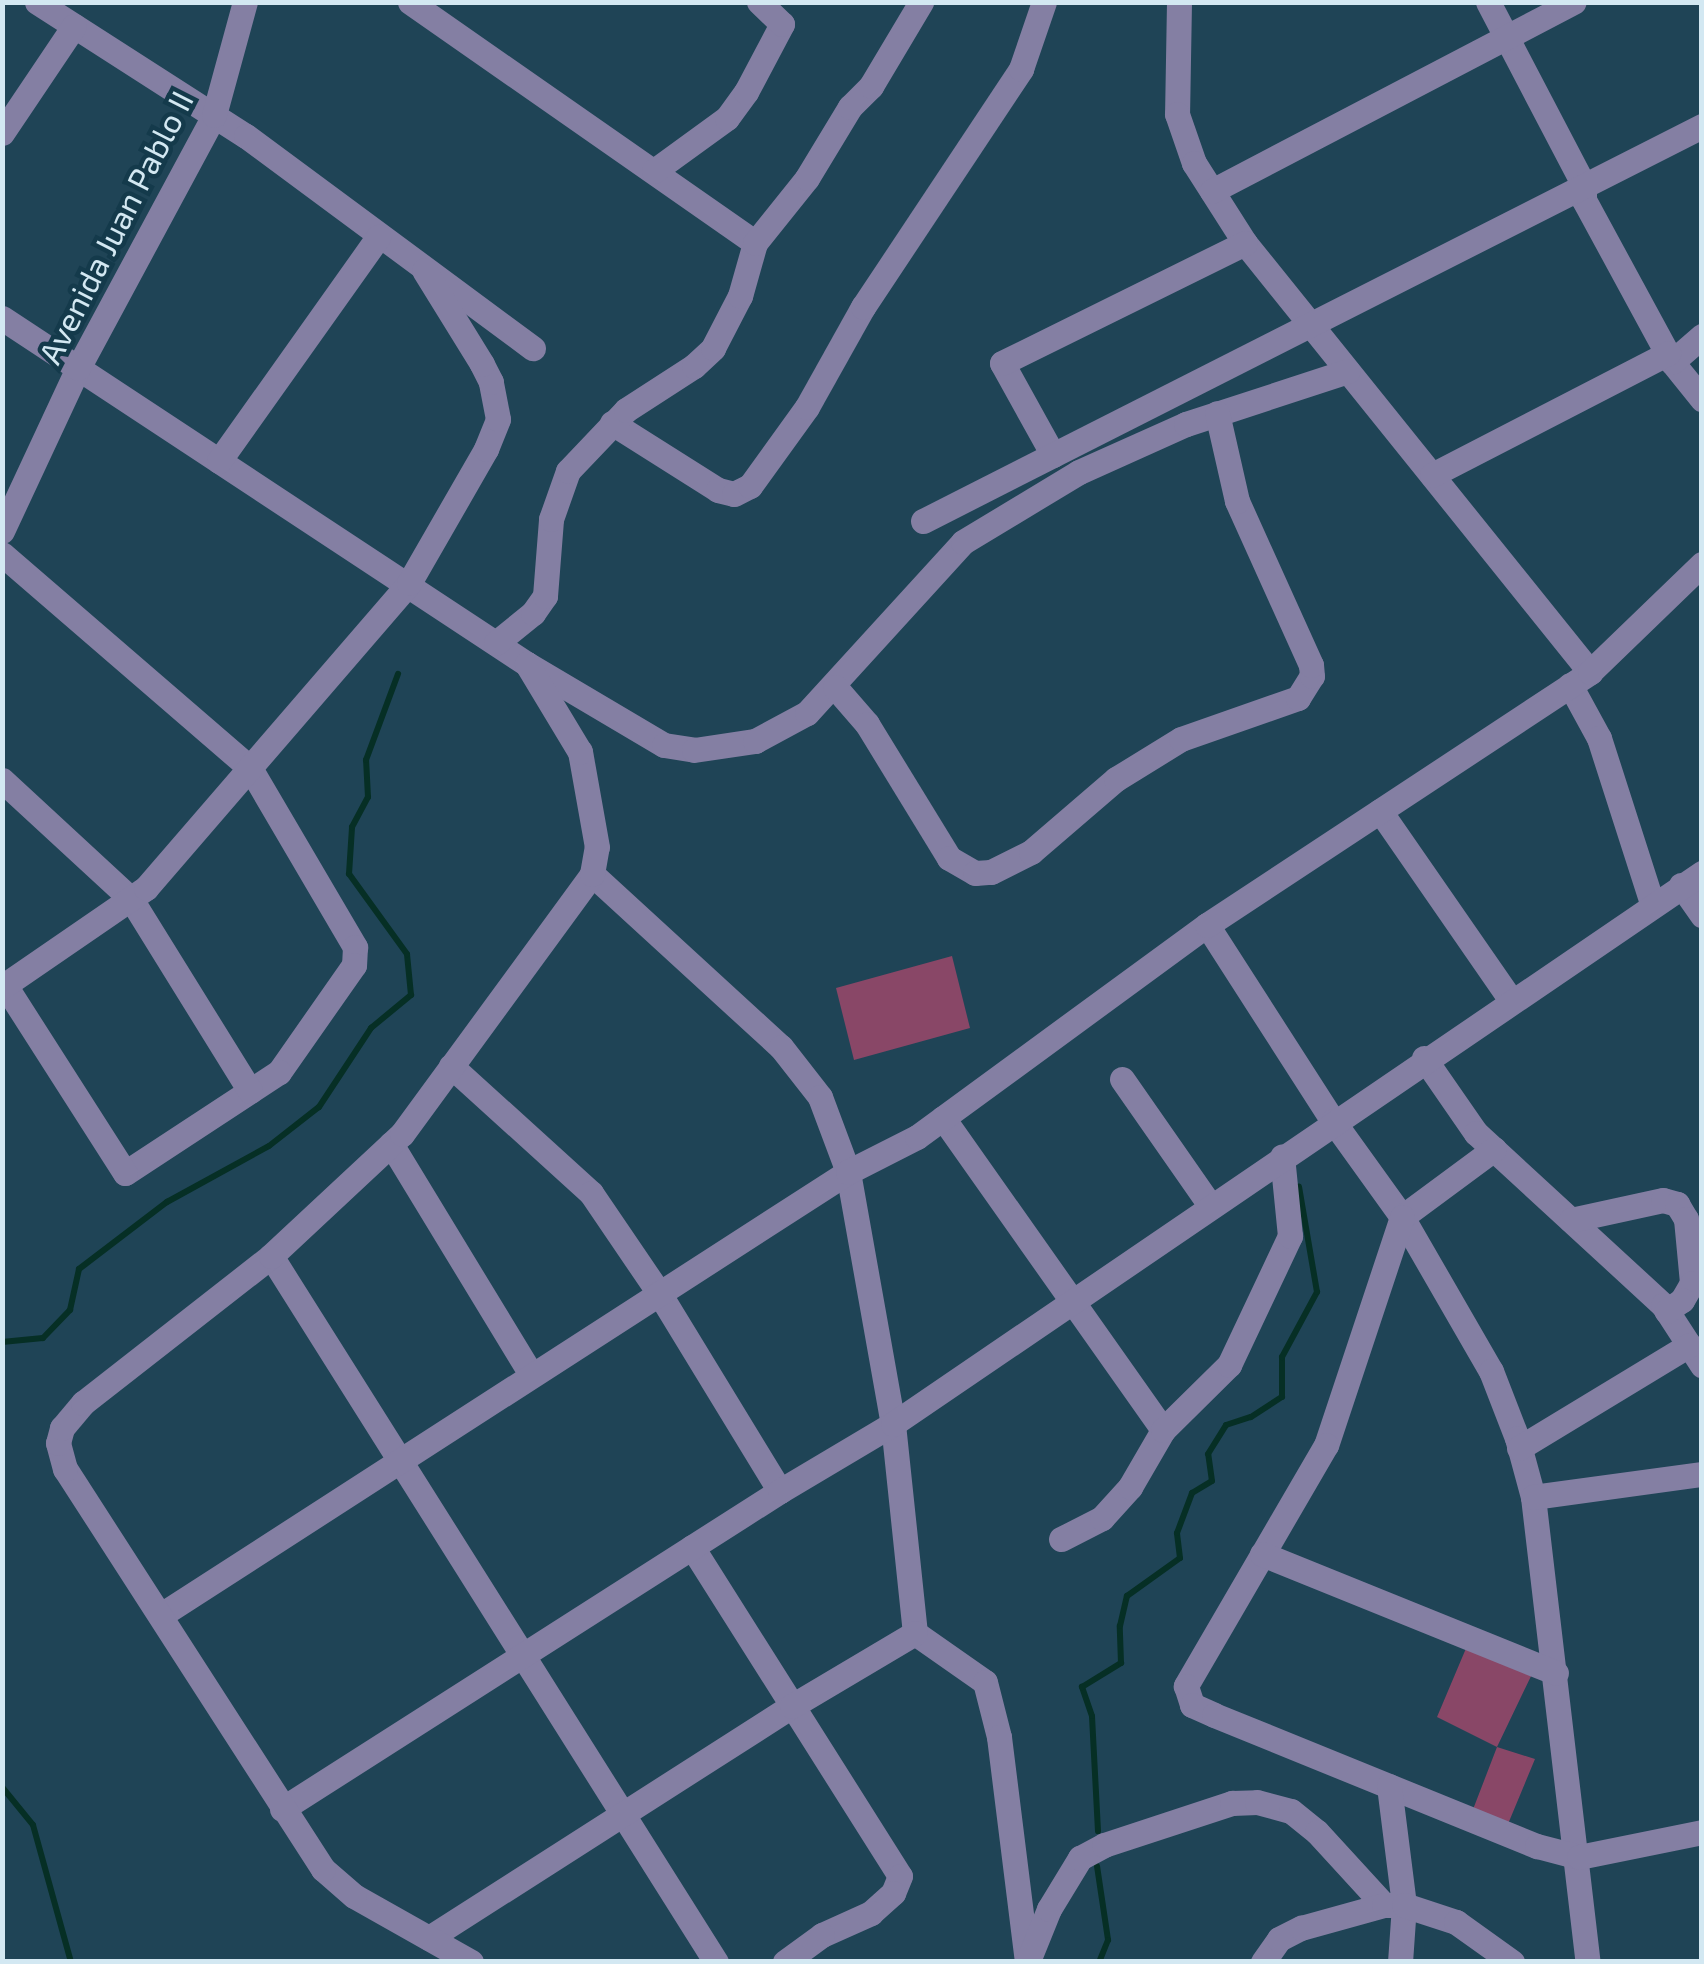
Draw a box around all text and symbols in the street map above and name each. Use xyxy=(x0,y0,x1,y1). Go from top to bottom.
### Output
street label: Avenida Juan Pablo II xyxy=(29,84,201,370)

